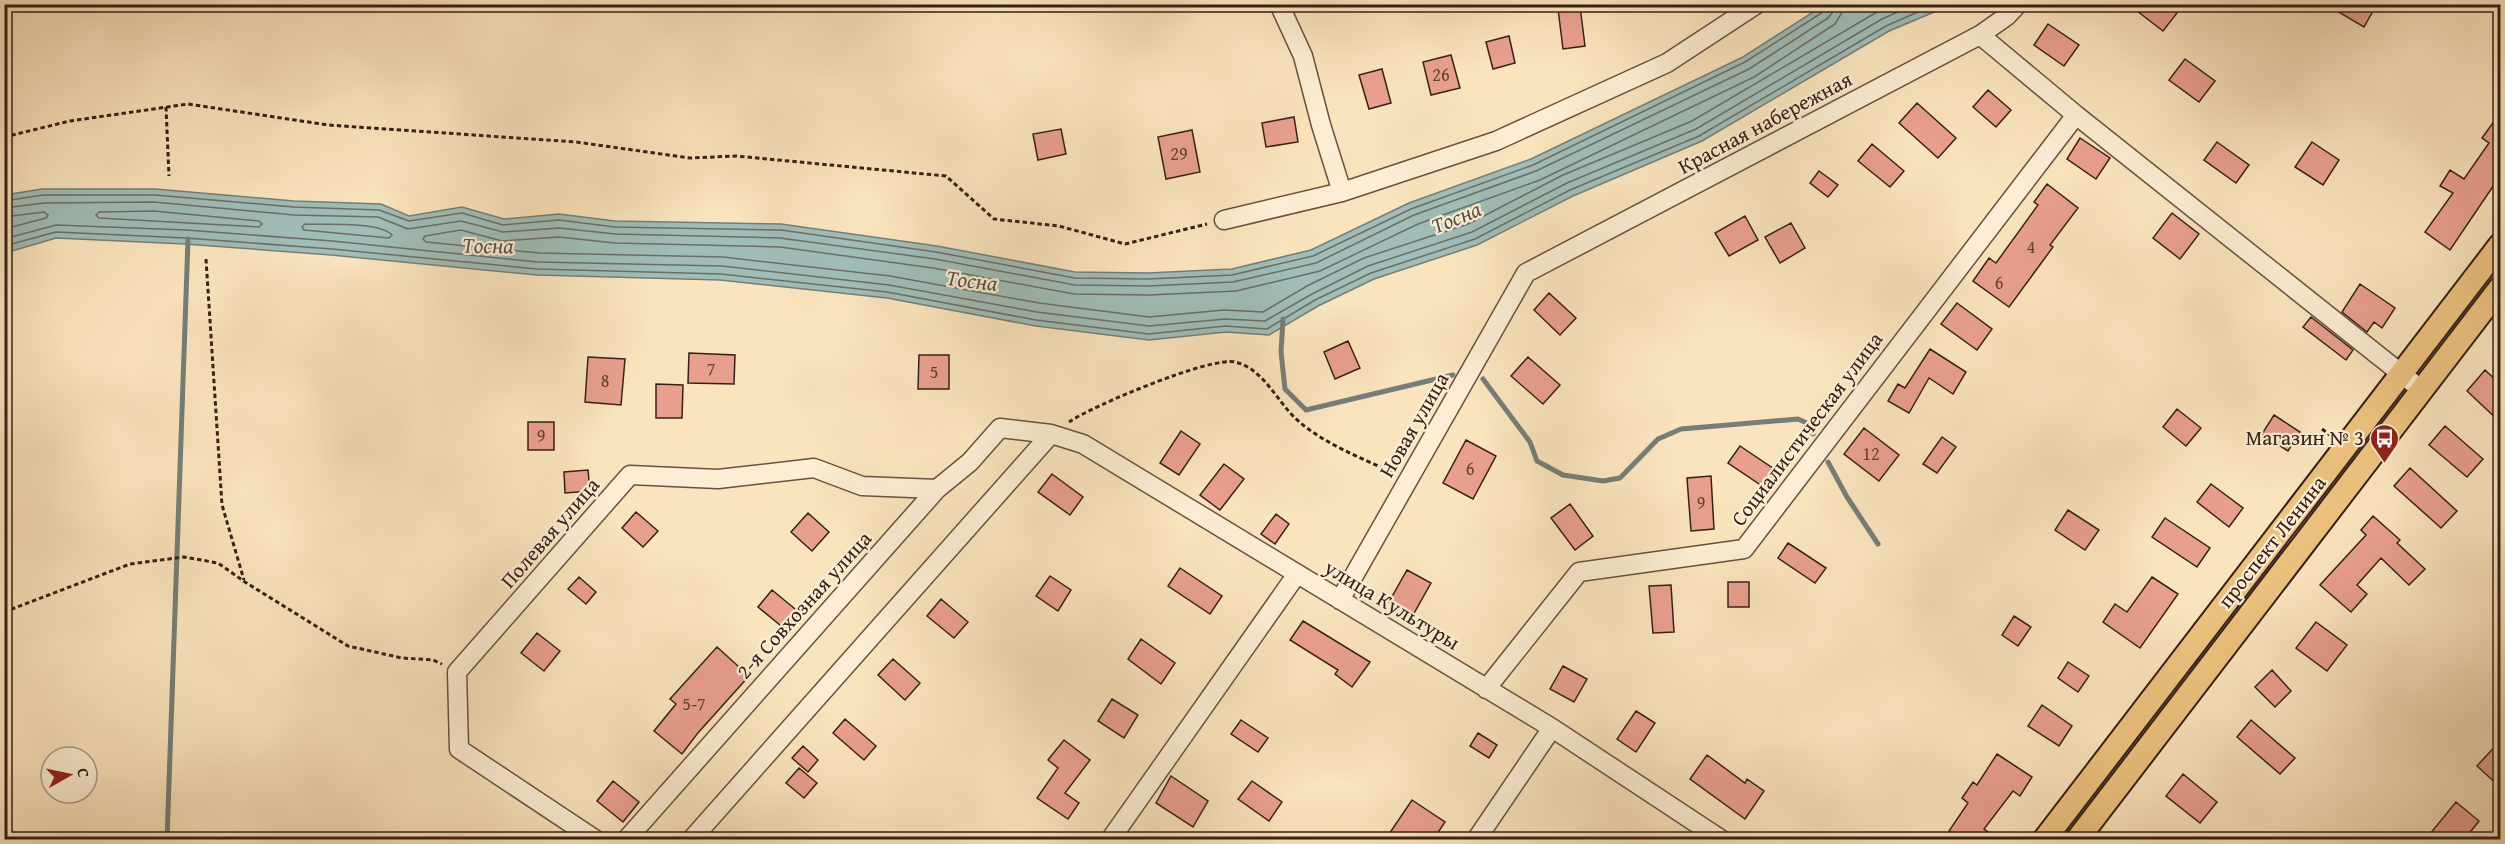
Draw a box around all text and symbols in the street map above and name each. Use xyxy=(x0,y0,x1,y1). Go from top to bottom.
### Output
house number: 26 xyxy=(1432,61,1450,88)
street label: Красная набережная xyxy=(1672,63,1858,182)
house number: 29 xyxy=(1170,140,1188,167)
water label: Тосна xyxy=(1426,193,1486,241)
water label: Тосна xyxy=(462,229,514,261)
house number: 4 xyxy=(2027,233,2035,260)
water label: Тосна xyxy=(945,261,999,299)
house number: 6 xyxy=(1995,269,2003,296)
street label: Социалистическая улица xyxy=(1723,325,1890,532)
house number: 7 xyxy=(707,355,715,382)
house number: 5 xyxy=(930,358,938,385)
street label: Новая улица xyxy=(1371,366,1456,483)
house number: 8 xyxy=(601,367,609,394)
house number: 9 xyxy=(537,422,545,449)
place label: Магазин № 3 xyxy=(2246,422,2364,453)
bus stop icon: Магазин № 3 xyxy=(2369,422,2401,464)
house number: 12 xyxy=(1862,440,1880,467)
house number: 6 xyxy=(1466,455,1474,482)
street label: проспект Ленина xyxy=(2210,469,2333,615)
street label: Полевая улица xyxy=(493,470,607,595)
house number: 9 xyxy=(1697,489,1705,516)
street label: 2-я Совхозная улица xyxy=(729,524,879,685)
street label: улица Культуры xyxy=(1318,551,1466,657)
house number: 5-7 xyxy=(682,690,706,717)
north arrow xyxy=(39,745,99,805)
text: С xyxy=(71,766,96,779)

